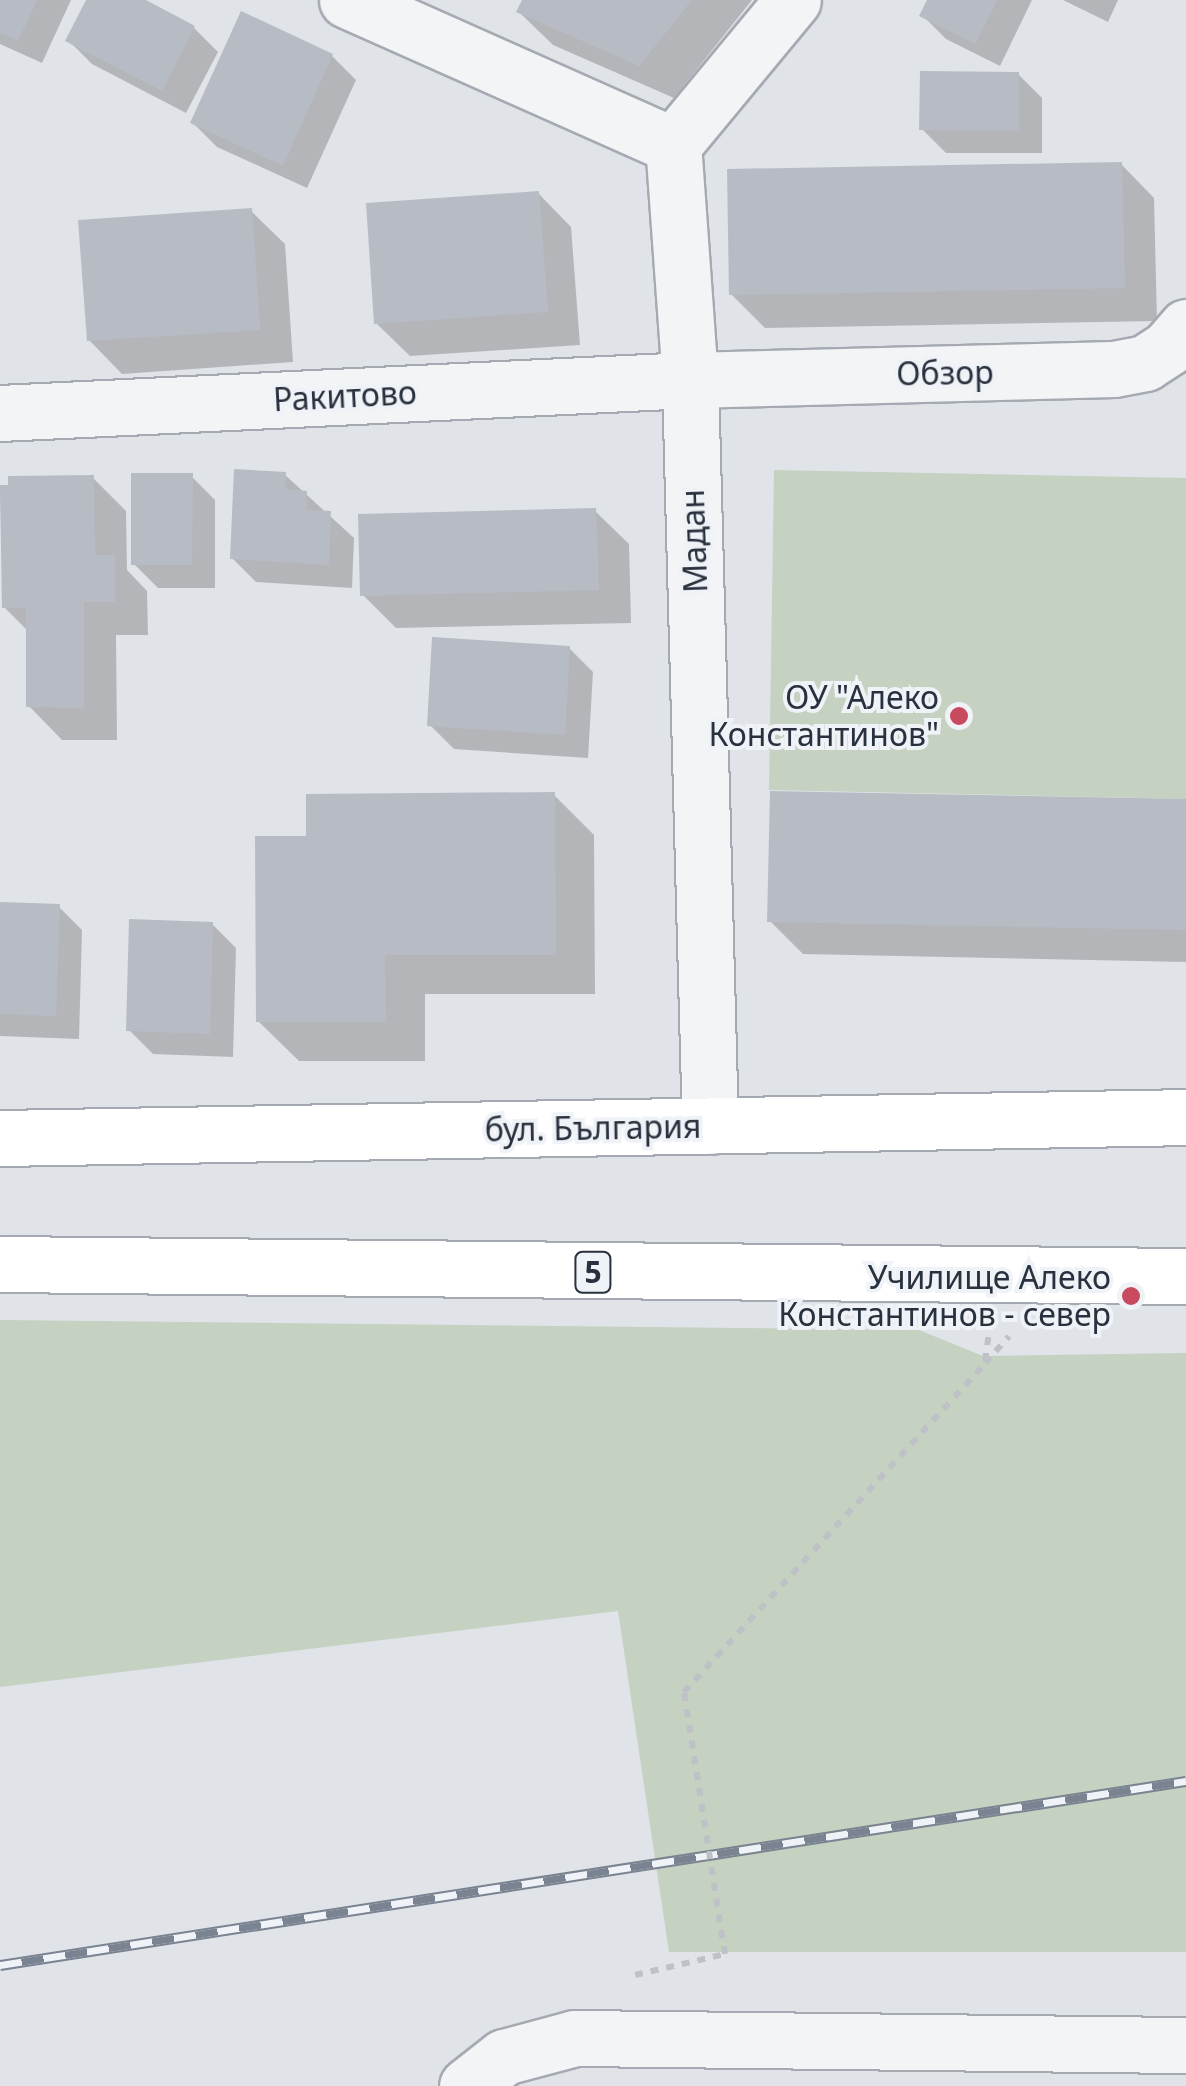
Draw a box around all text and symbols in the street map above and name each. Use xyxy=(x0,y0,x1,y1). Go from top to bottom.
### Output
street label: Обзор xyxy=(896,353,994,393)
street label: Ракитово xyxy=(272,373,418,419)
street label: Мадан xyxy=(673,489,715,593)
place label: ОУ "Алеко Константинов" xyxy=(708,679,939,754)
marker: ОУ "Алеко Константинов" xyxy=(948,705,970,727)
street label: бул. България xyxy=(484,1107,702,1149)
road number: 5 xyxy=(573,1247,613,1297)
place label: Училище Алеко Константинов - север xyxy=(778,1259,1111,1334)
marker: Училище Алеко Константинов - север xyxy=(1120,1285,1142,1307)

